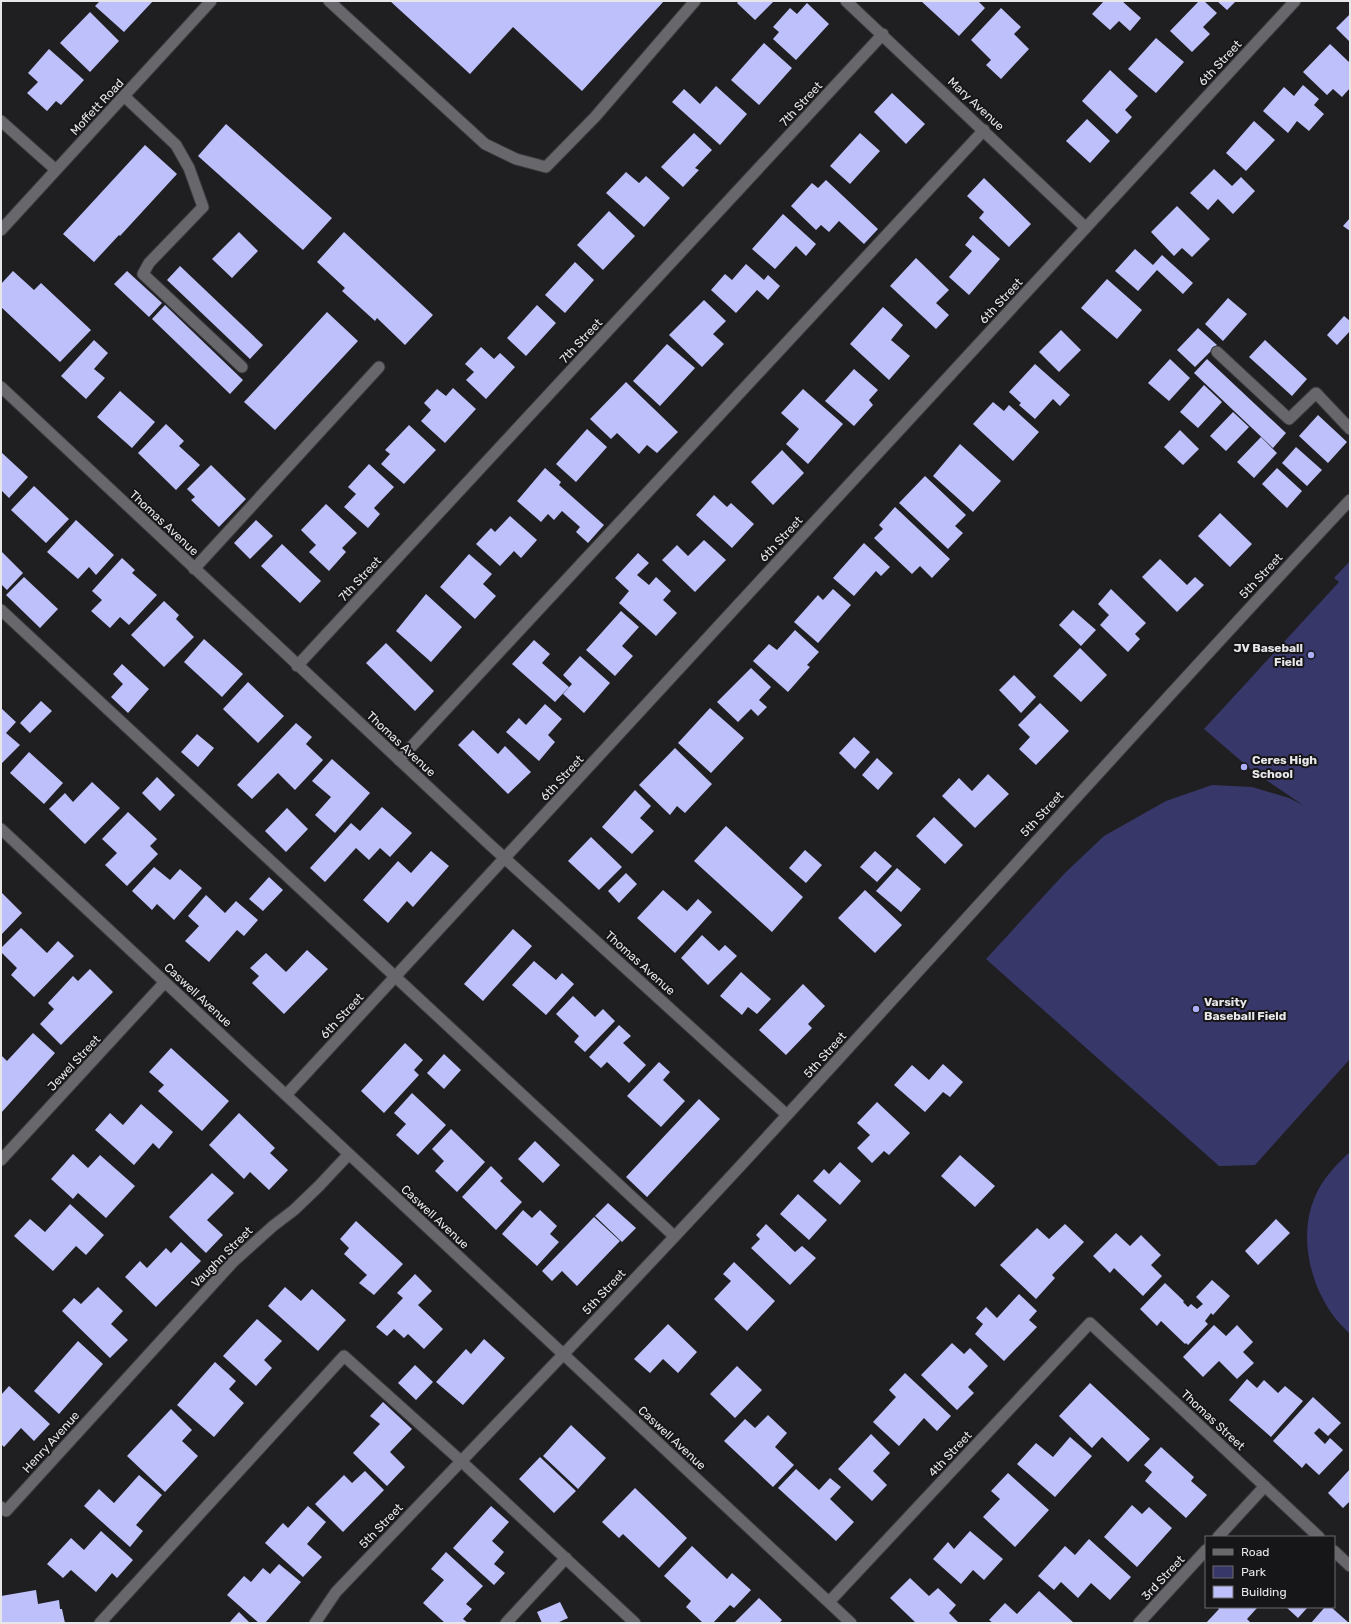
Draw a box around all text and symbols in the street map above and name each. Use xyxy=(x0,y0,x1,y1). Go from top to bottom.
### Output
street label: 6th Street xyxy=(1195,37,1245,89)
street label: Mary Avenue xyxy=(945,74,1007,134)
street label: Moffett Road xyxy=(67,76,127,138)
street label: 7th Street xyxy=(777,79,825,129)
street label: 6th Street xyxy=(976,275,1026,327)
street label: 7th Street xyxy=(557,316,605,366)
street label: Thomas Avenue xyxy=(127,488,202,559)
street label: 6th Street xyxy=(756,513,806,565)
street label: 5th Street xyxy=(1237,550,1286,602)
street label: 7th Street xyxy=(336,554,384,604)
place label: JV Baseball Field xyxy=(1234,641,1303,669)
marker: JV Baseball Field xyxy=(1306,650,1316,660)
street label: Thomas Avenue xyxy=(364,709,439,780)
street label: 6th Street xyxy=(537,752,587,804)
place label: Ceres High School xyxy=(1252,753,1317,781)
marker: Ceres High School xyxy=(1239,762,1249,772)
street label: 5th Street xyxy=(1018,788,1067,840)
street label: Thomas Avenue xyxy=(602,928,678,998)
street label: Caswell Avenue xyxy=(161,960,235,1030)
street label: 6th Street xyxy=(317,990,367,1042)
place label: Varsity Baseball Field xyxy=(1204,995,1286,1023)
marker: Varsity Baseball Field xyxy=(1191,1004,1201,1014)
street label: 5th Street xyxy=(801,1029,849,1081)
street label: Jewel Street xyxy=(45,1032,104,1094)
street label: Caswell Avenue xyxy=(398,1182,472,1252)
street label: Vaughn Street xyxy=(189,1223,256,1290)
street label: 5th Street xyxy=(580,1266,629,1318)
street label: Thomas Street xyxy=(1178,1387,1248,1453)
street label: Caswell Avenue xyxy=(635,1403,709,1473)
street label: Henry Avenue xyxy=(20,1408,83,1476)
street label: 4th Street xyxy=(925,1428,975,1480)
street label: 5th Street xyxy=(356,1501,406,1551)
legend xyxy=(1205,1536,1335,1608)
text: Road xyxy=(1241,1545,1269,1559)
street label: 3rd Street xyxy=(1139,1552,1188,1603)
text: Park xyxy=(1241,1565,1267,1579)
text: Building xyxy=(1241,1585,1287,1599)

